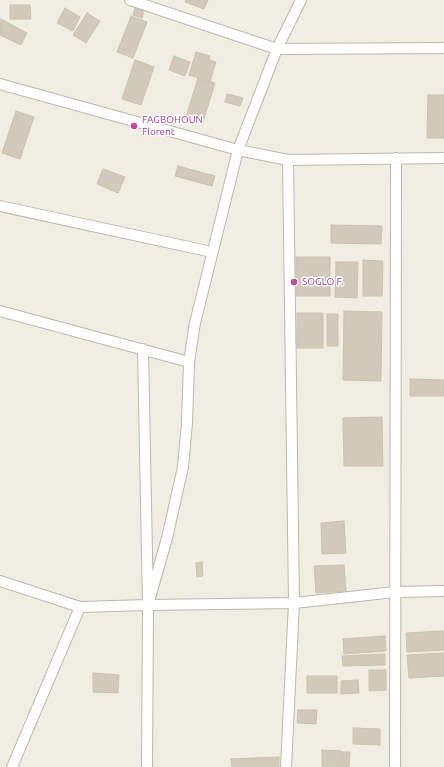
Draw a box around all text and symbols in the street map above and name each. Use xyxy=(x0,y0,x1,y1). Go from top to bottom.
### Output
place label: FAGBOHOUN Florent xyxy=(142,114,203,138)
marker: FAGBOHOUN Florent xyxy=(129,121,139,131)
place label: SOGLO F. xyxy=(302,276,344,288)
marker: SOGLO F. xyxy=(289,277,299,287)

